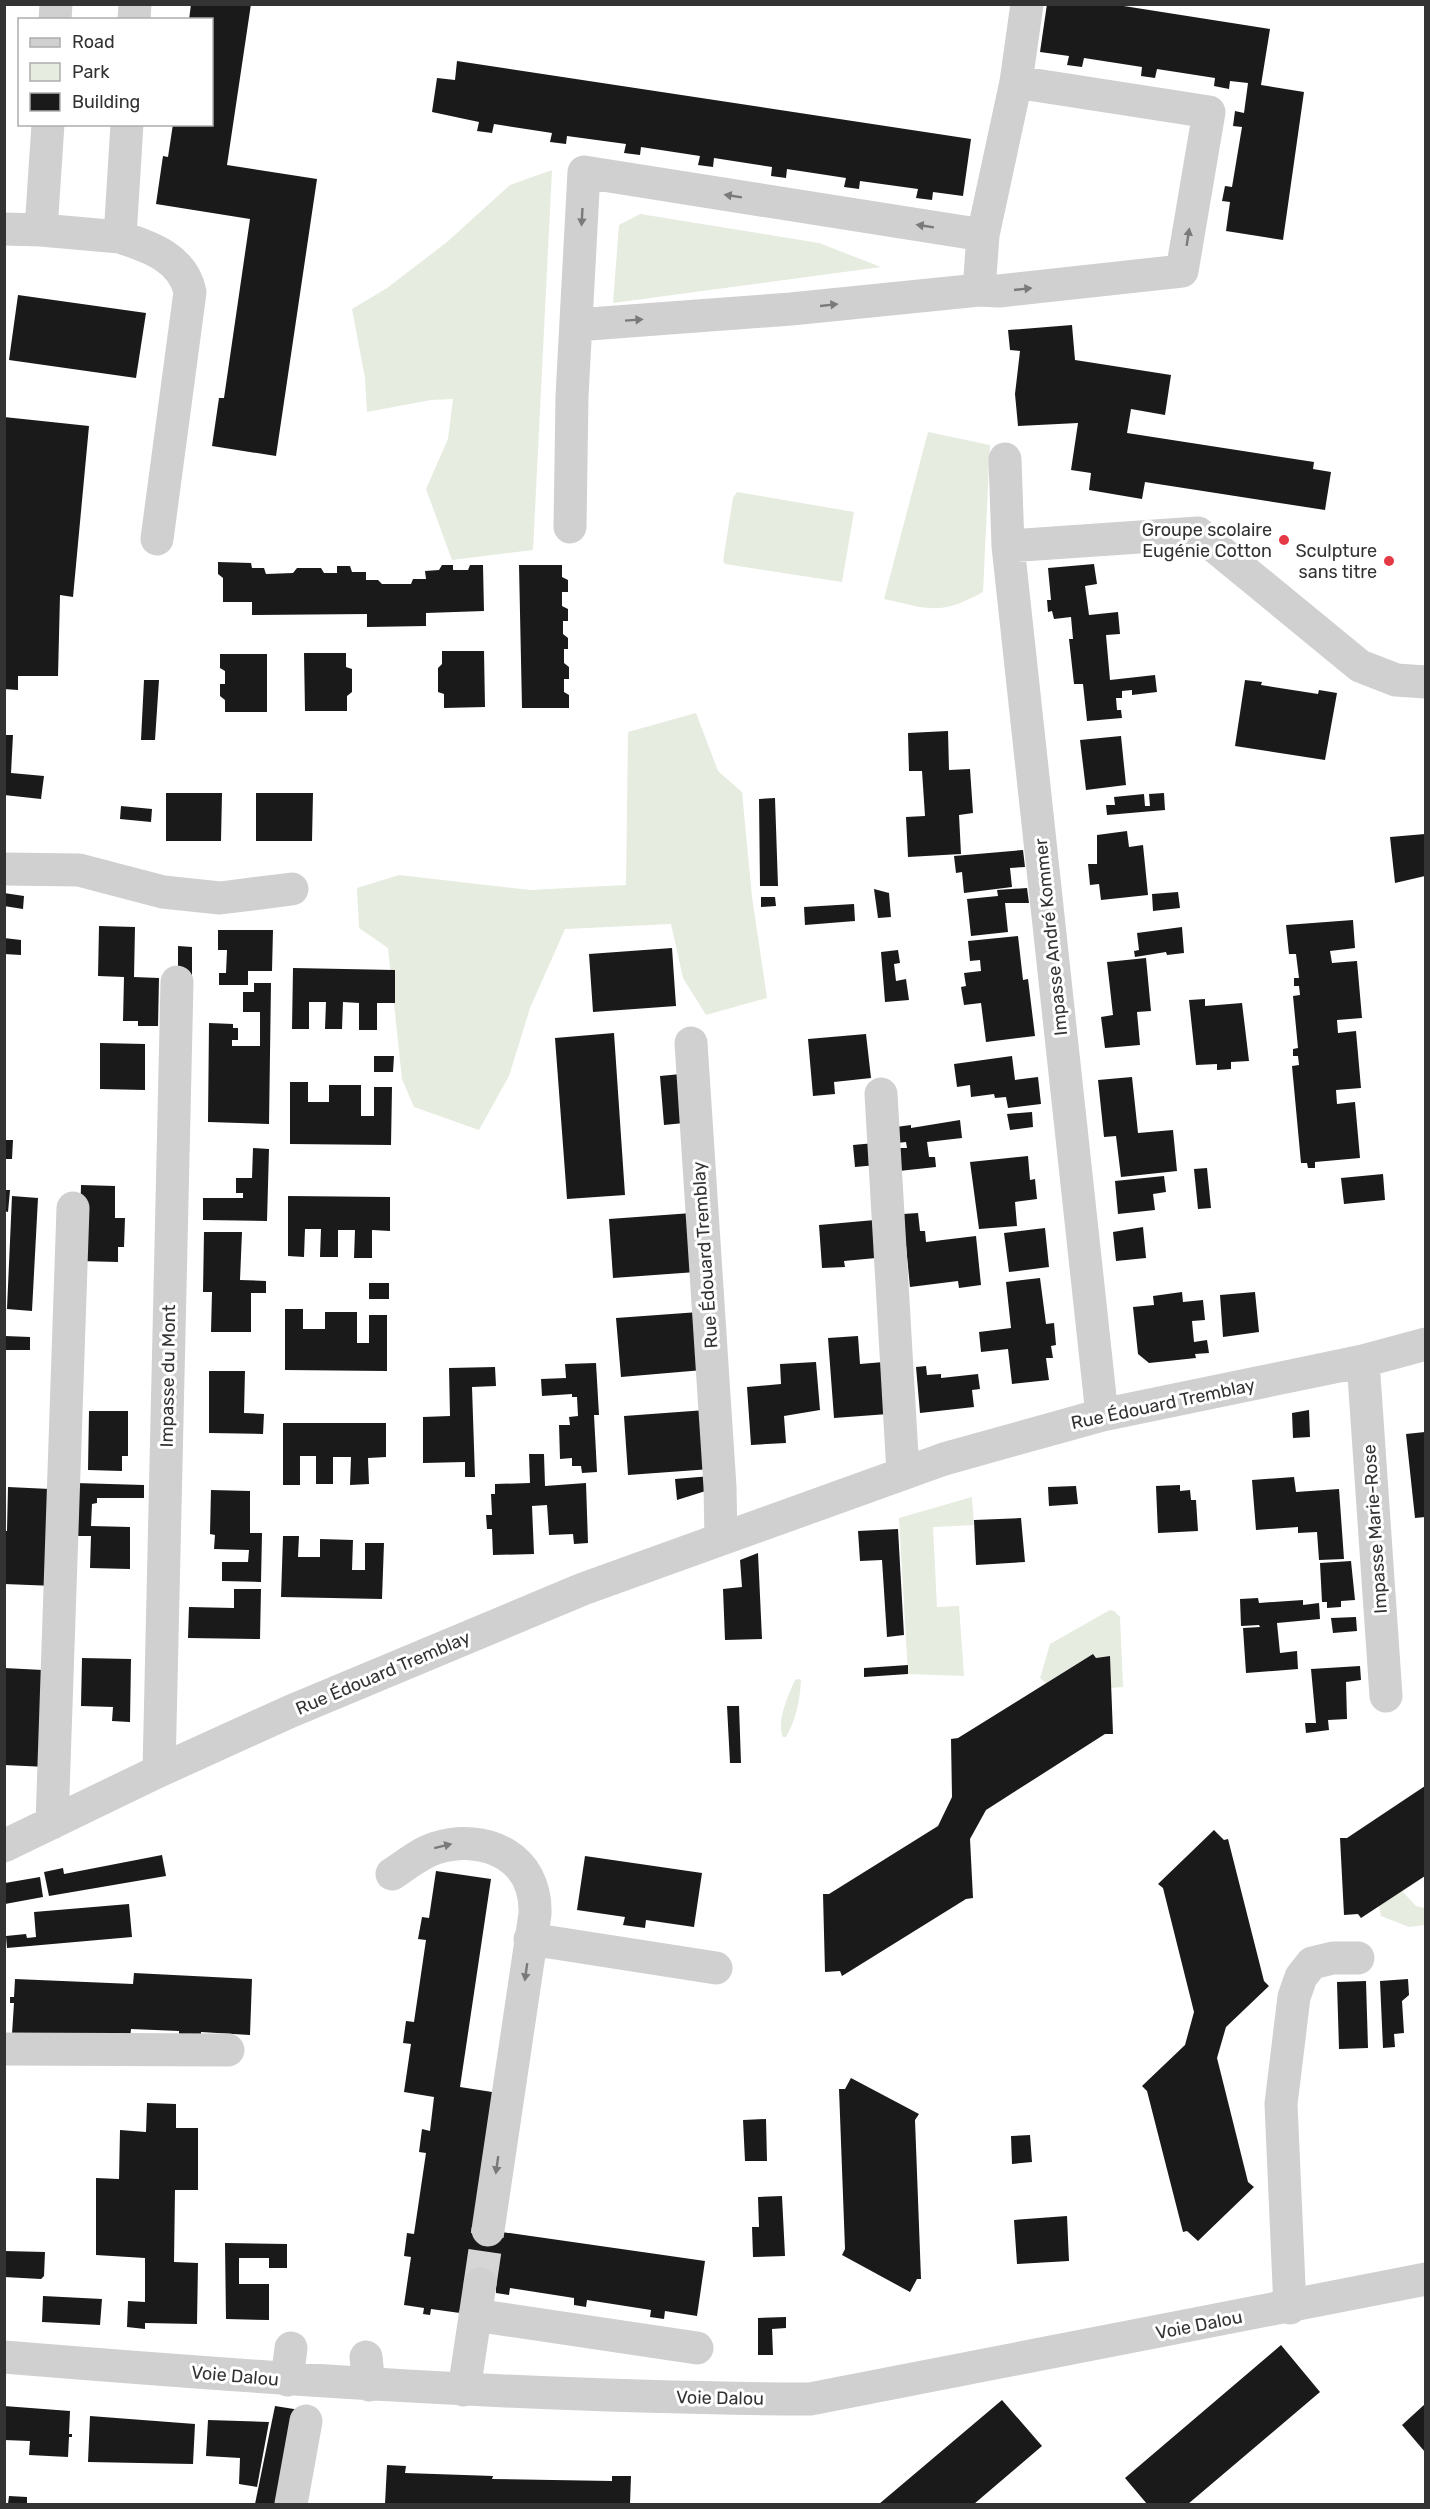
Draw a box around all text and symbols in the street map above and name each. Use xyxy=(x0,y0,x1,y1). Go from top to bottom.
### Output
legend xyxy=(18,18,213,126)
text: Road xyxy=(72,31,115,53)
text: Park xyxy=(72,61,110,83)
text: Building xyxy=(72,91,140,113)
one-way arrow xyxy=(723,191,742,200)
one-way arrow xyxy=(577,207,586,226)
one-way arrow xyxy=(916,222,935,231)
one-way arrow xyxy=(1184,227,1193,246)
one-way arrow xyxy=(1014,284,1033,293)
one-way arrow xyxy=(819,300,838,310)
one-way arrow xyxy=(625,316,644,325)
place label: Groupe scolaire Eugénie Cotton xyxy=(1142,519,1272,562)
marker: Groupe scolaire Eugénie Cotton xyxy=(1277,533,1291,547)
place label: Sculpture sans titre xyxy=(1295,540,1377,583)
marker: Sculpture sans titre xyxy=(1382,554,1396,568)
street label: Impasse André Kommer xyxy=(1030,837,1072,1037)
street label: Rue Édouard Tremblay xyxy=(687,1161,723,1349)
street label: Impasse du Mont xyxy=(156,1304,180,1448)
street label: Rue Édouard Tremblay xyxy=(1069,1374,1257,1434)
street label: Impasse Marie-Rose xyxy=(1358,1444,1392,1614)
street label: Rue Édouard Tremblay xyxy=(292,1626,474,1720)
one-way arrow xyxy=(434,1841,452,1851)
one-way arrow xyxy=(521,1962,530,1981)
one-way arrow xyxy=(493,2155,502,2174)
street label: Voie Dalou xyxy=(1154,2306,1244,2344)
street label: Voie Dalou xyxy=(190,2361,280,2391)
street label: Voie Dalou xyxy=(676,2386,764,2410)

